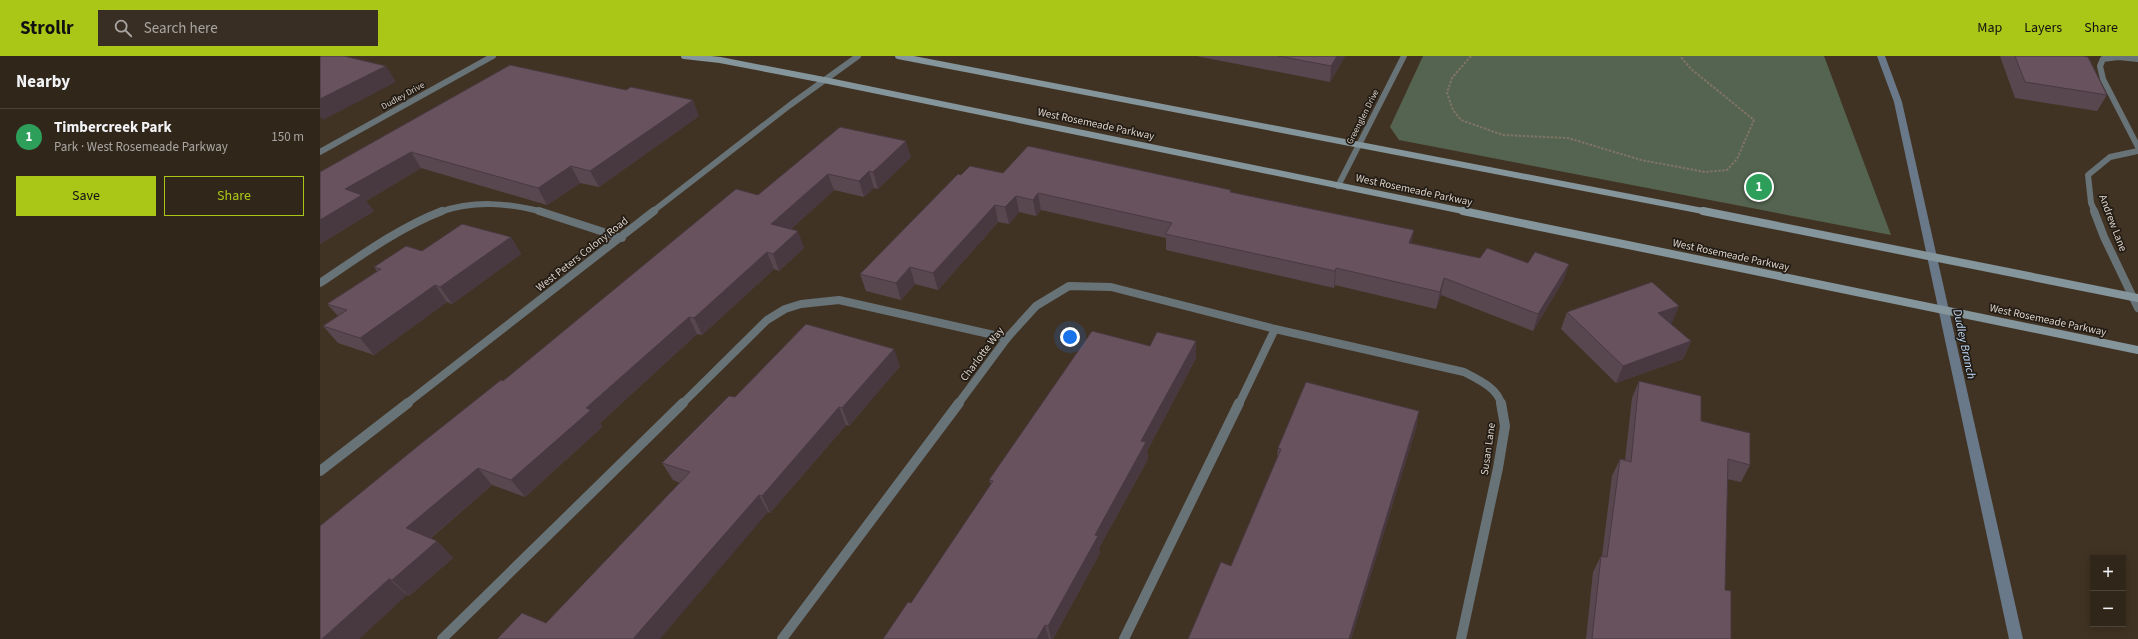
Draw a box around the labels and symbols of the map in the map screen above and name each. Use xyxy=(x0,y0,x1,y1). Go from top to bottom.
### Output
street label: Dudley Drive xyxy=(379,78,427,113)
street label: Greenglen Drive xyxy=(1344,87,1383,147)
street label: West Rosemeade Parkway xyxy=(1036,104,1156,144)
street label: West Rosemeade Parkway xyxy=(1354,170,1474,210)
pin: 1 xyxy=(1746,172,1772,202)
street label: Andrew Lane xyxy=(2095,192,2131,254)
street label: West Peters Colony Road xyxy=(533,213,631,295)
street label: West Rosemeade Parkway xyxy=(1671,235,1791,275)
street label: West Rosemeade Parkway xyxy=(1988,300,2108,340)
water label: Dudley Branch xyxy=(1948,307,1980,381)
street label: Charlotte Way xyxy=(957,324,1007,384)
your location xyxy=(1060,327,1080,347)
street label: Susan Lane xyxy=(1477,421,1499,476)

